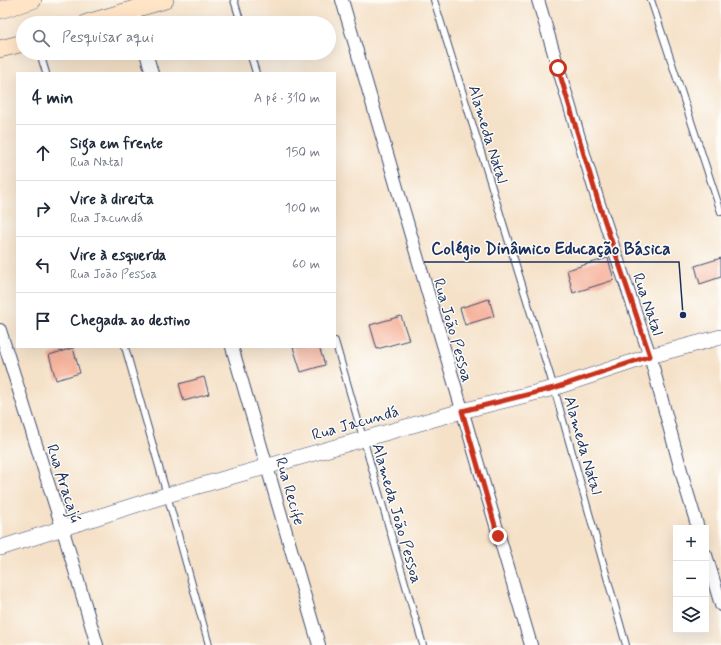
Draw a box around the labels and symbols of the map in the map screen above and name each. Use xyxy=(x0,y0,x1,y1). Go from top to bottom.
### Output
route start xyxy=(549,59,567,77)
street label: Alameda Natal xyxy=(463,83,512,186)
callout: Colégio Dinâmico Educação Básica xyxy=(424,233,679,262)
text: Colégio Dinâmico Educação Básica xyxy=(431,238,671,261)
street label: Rua Natal xyxy=(627,270,668,339)
street label: Rua João Pessoa xyxy=(428,276,477,385)
street label: Alameda Natal xyxy=(558,394,607,497)
street label: Rua Jacundá xyxy=(309,401,402,446)
street label: Alameda João Pessoa xyxy=(366,441,427,586)
street label: Rua Aracajú xyxy=(41,442,86,525)
street label: Rua Recife xyxy=(270,455,309,528)
route end xyxy=(489,527,507,545)

